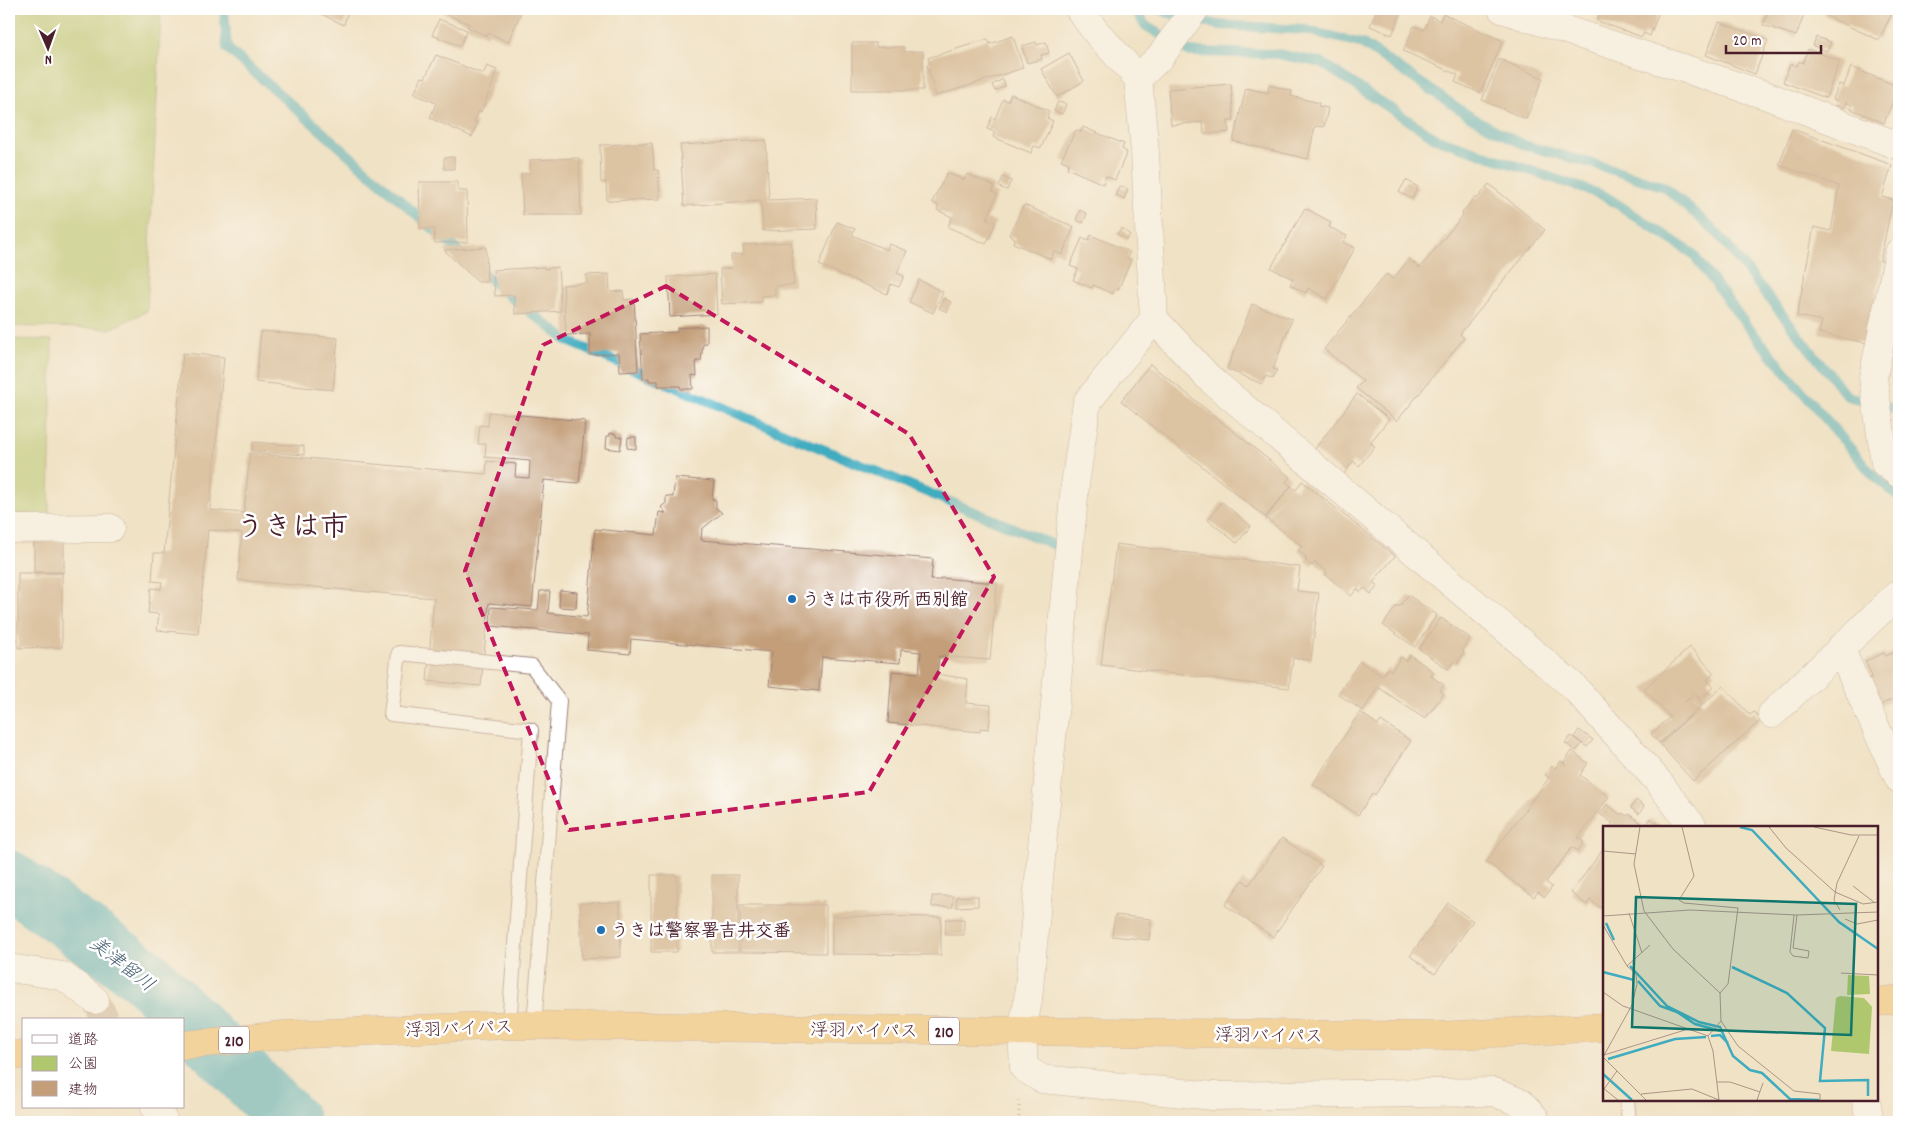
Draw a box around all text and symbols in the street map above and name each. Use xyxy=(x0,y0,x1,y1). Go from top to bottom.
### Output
north arrow xyxy=(22,22,72,72)
scale bar xyxy=(1726,22,1820,54)
text: 20 m xyxy=(1733,31,1761,53)
text: N xyxy=(44,49,52,69)
district label: うきは市 xyxy=(236,510,348,550)
place label: うきは市役所 西別館 xyxy=(802,589,968,614)
marker: うきは市役所 西別館 xyxy=(786,593,798,605)
inset map xyxy=(1603,826,1878,1101)
place label: うきは警察署吉井交番 xyxy=(611,920,791,945)
marker: うきは警察署吉井交番 xyxy=(595,924,607,936)
water label: 美津留川 xyxy=(83,932,159,1000)
street label: 浮羽バイパス xyxy=(405,1016,513,1045)
legend xyxy=(22,1018,185,1108)
road number: 210 xyxy=(929,1018,959,1044)
street label: 浮羽バイパス xyxy=(810,1019,918,1046)
street label: 浮羽バイパス xyxy=(1215,1024,1323,1051)
road number: 210 xyxy=(219,1026,249,1054)
text: 道路 xyxy=(68,1030,98,1052)
text: 公園 xyxy=(68,1054,98,1076)
text: 建物 xyxy=(68,1080,98,1102)

